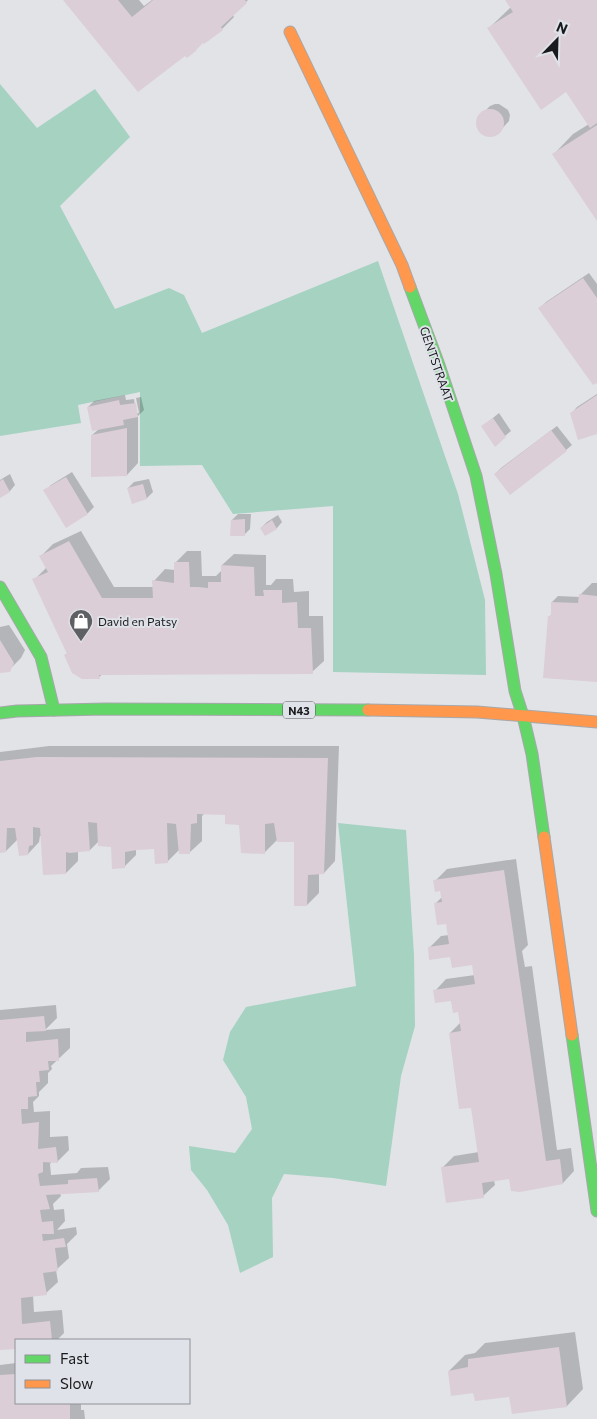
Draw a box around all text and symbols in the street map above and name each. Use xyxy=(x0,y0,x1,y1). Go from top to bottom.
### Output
north arrow xyxy=(532,15,582,65)
text: N xyxy=(554,18,570,37)
street label: GENTSTRAAT xyxy=(418,325,456,404)
shop icon: David en Patsy xyxy=(68,608,94,642)
place label: David en Patsy xyxy=(98,614,177,628)
road number: N43 xyxy=(283,702,315,718)
legend xyxy=(15,1339,190,1404)
text: Fast xyxy=(60,1349,89,1367)
text: Slow xyxy=(60,1374,93,1392)

